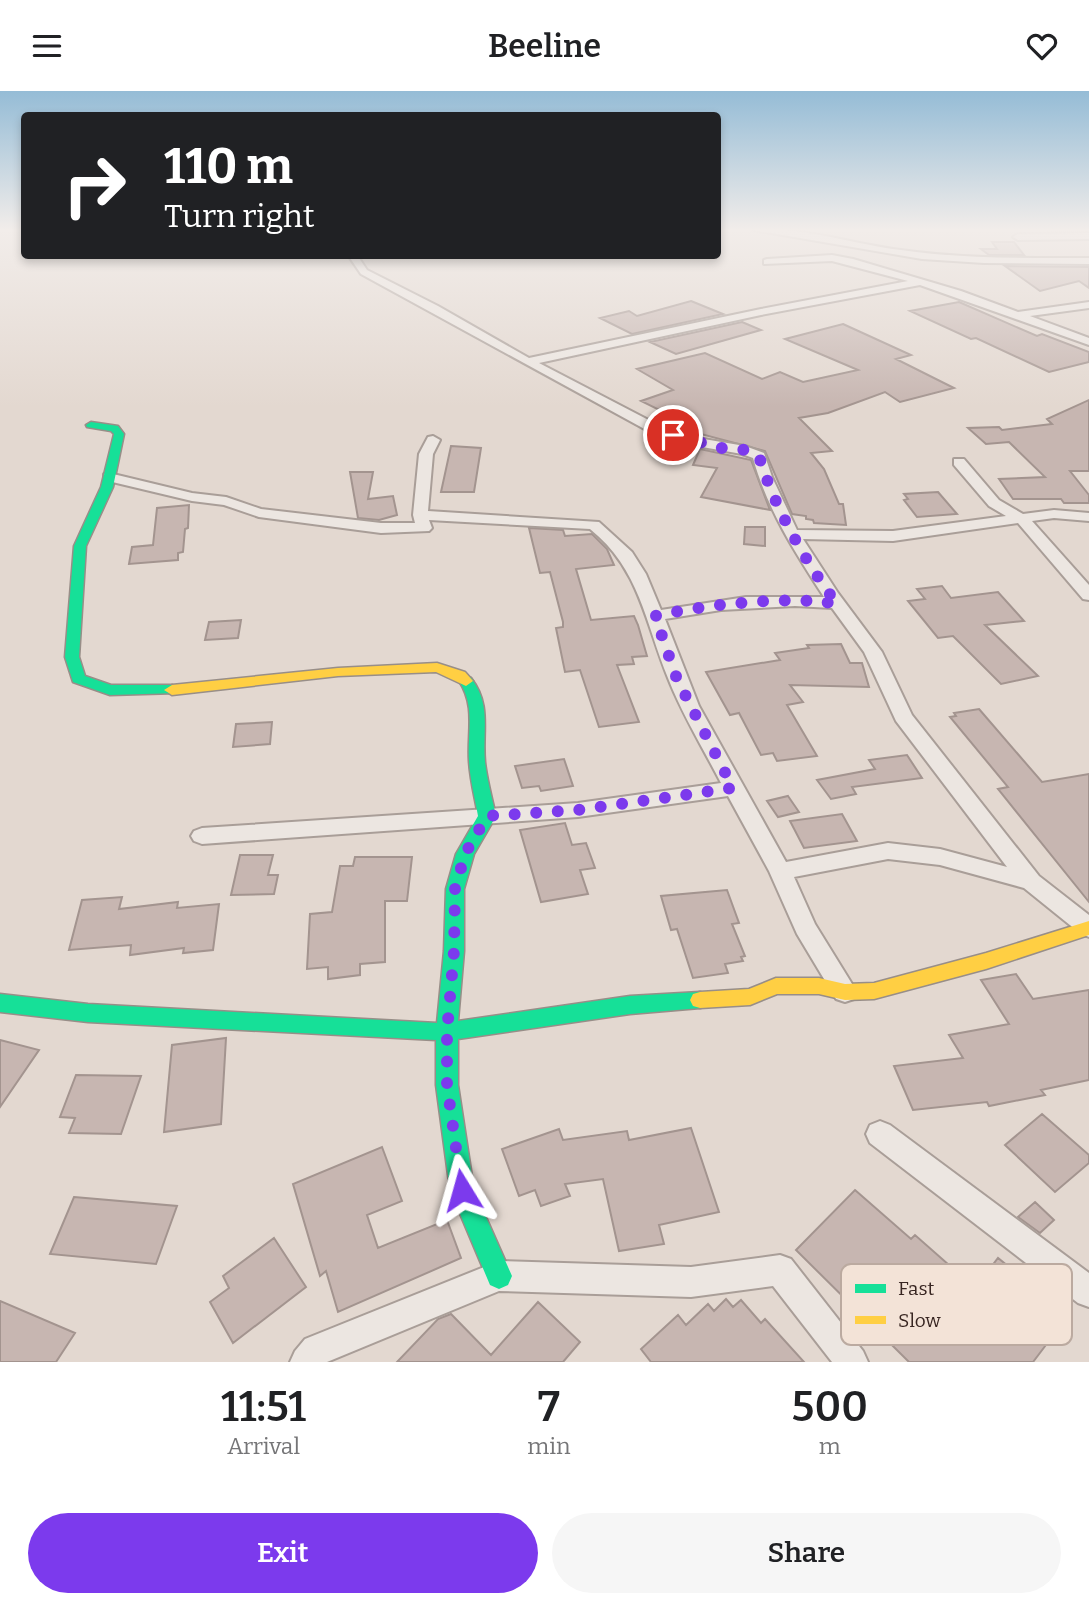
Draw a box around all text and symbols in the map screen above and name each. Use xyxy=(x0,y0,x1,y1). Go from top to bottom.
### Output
icon: menu xyxy=(28,27,66,65)
text: Beeline xyxy=(488,27,601,65)
icon: heart xyxy=(1023,27,1061,65)
text: 110 m xyxy=(164,137,293,196)
icon: right xyxy=(49,140,140,231)
text: Turn right xyxy=(164,197,315,235)
pin xyxy=(643,405,703,465)
icon: arrive xyxy=(654,416,692,454)
position arrow xyxy=(425,1153,499,1227)
legend xyxy=(841,1264,1072,1345)
text: Fast xyxy=(898,1277,935,1300)
text: Slow xyxy=(898,1309,941,1332)
text: 11:51 xyxy=(221,1382,306,1432)
text: 7 xyxy=(538,1382,560,1432)
text: 500 xyxy=(792,1382,868,1432)
text: Arrival xyxy=(227,1432,300,1460)
text: min xyxy=(527,1432,571,1460)
text: m xyxy=(819,1432,841,1460)
button: Exit xyxy=(28,1513,538,1593)
button: Share xyxy=(552,1513,1061,1593)

